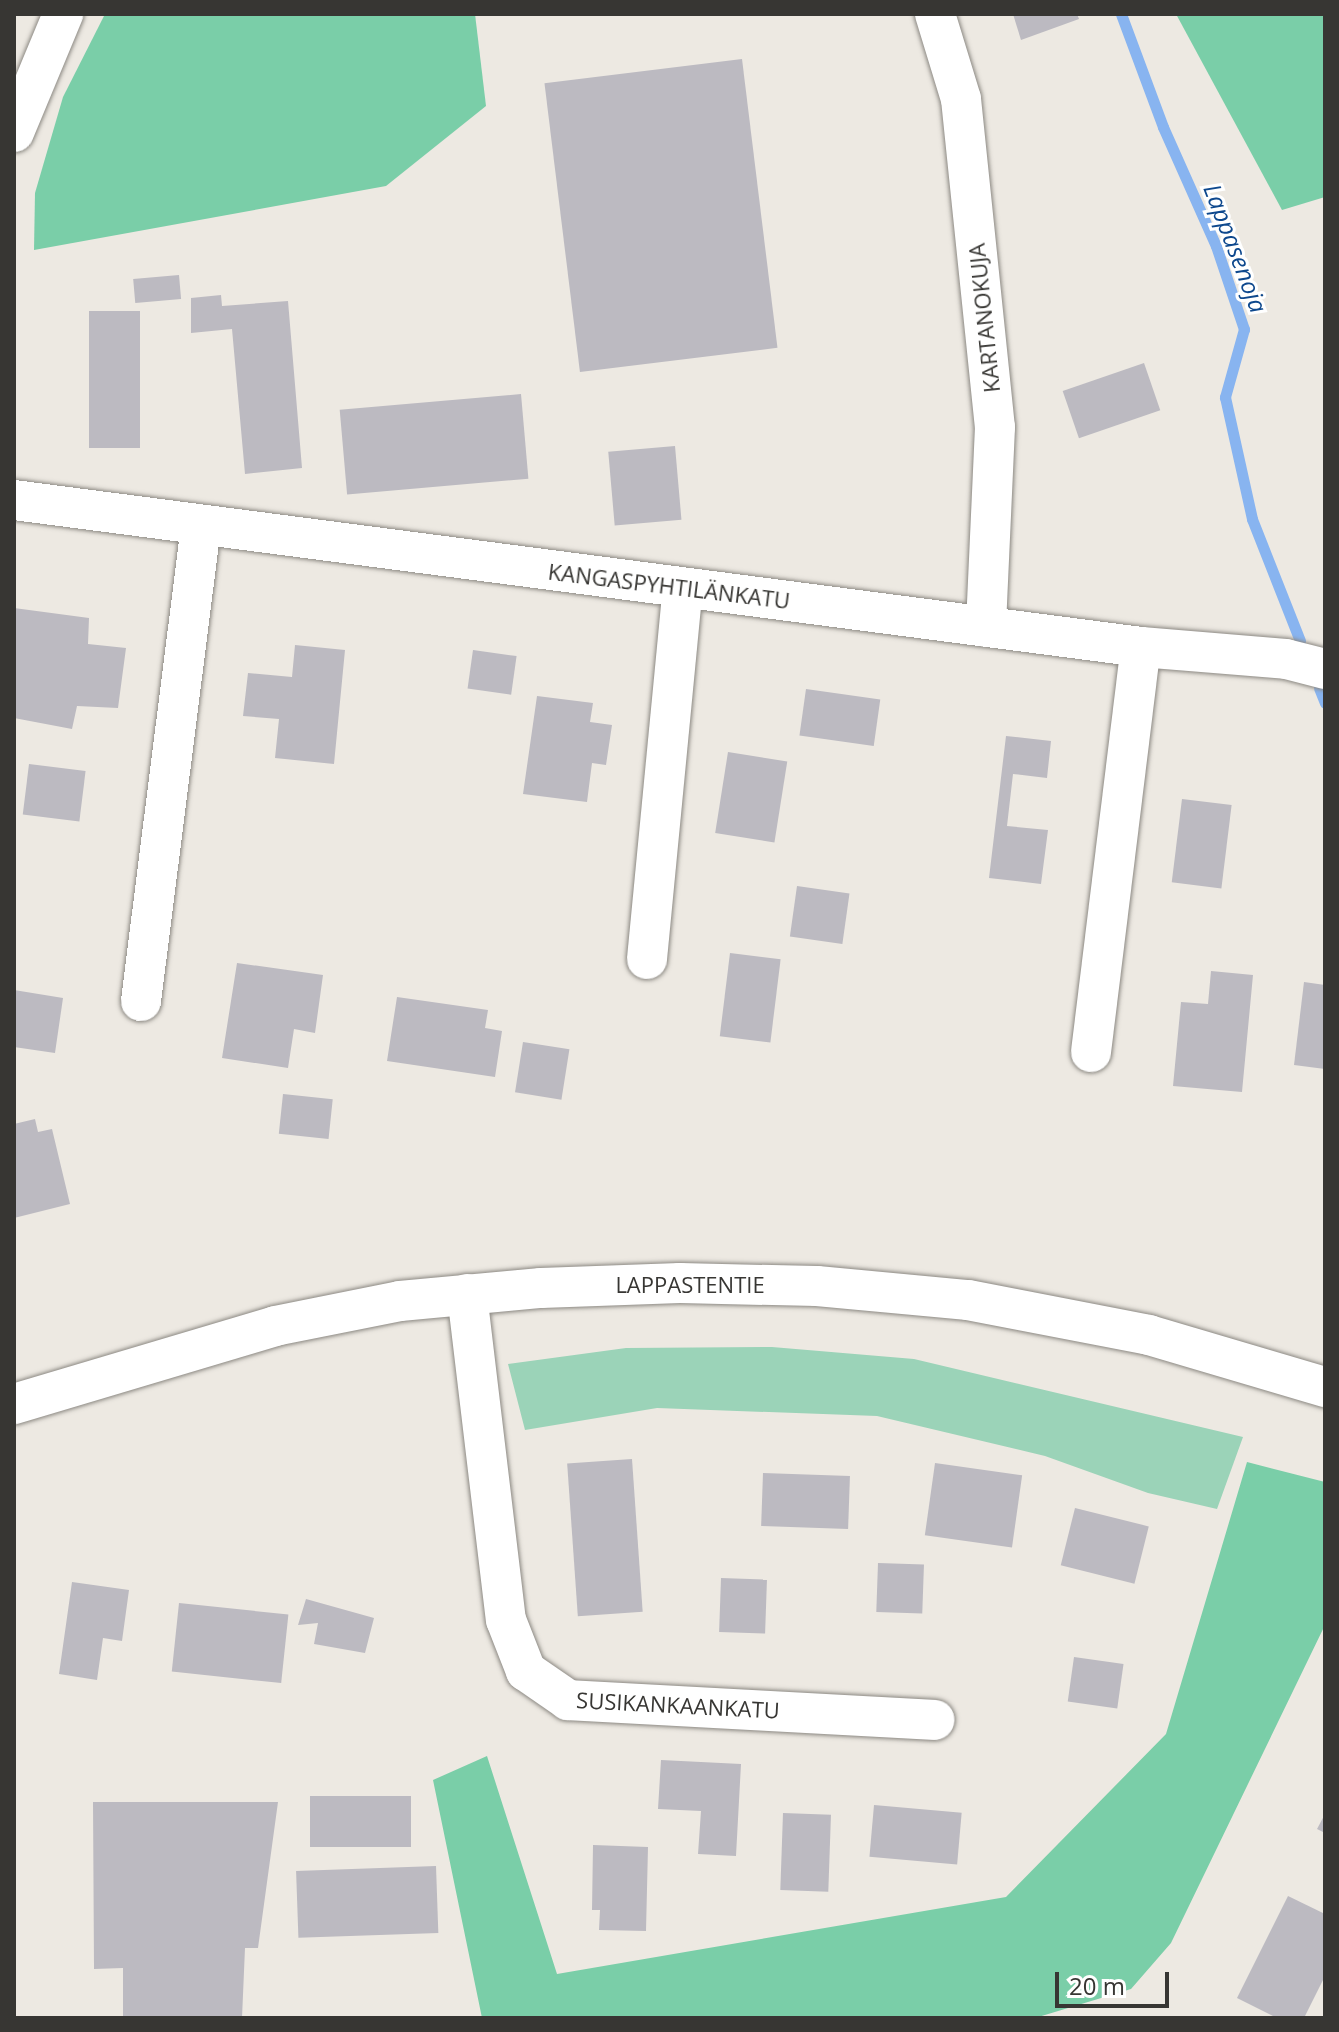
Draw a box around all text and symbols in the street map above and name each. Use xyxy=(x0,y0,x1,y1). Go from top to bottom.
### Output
water label: Lappasenoja xyxy=(1198,180,1274,316)
street label: KARTANOKUJA xyxy=(963,242,1005,394)
street label: KANGASPYHTILÄNKATU xyxy=(547,558,791,614)
street label: LAPPASTENTIE xyxy=(615,1272,765,1298)
street label: SUSIKANKAANKATU xyxy=(576,1686,780,1724)
scale bar xyxy=(1059,1956,1173,2006)
text: 20 m xyxy=(1069,1969,1125,2002)

